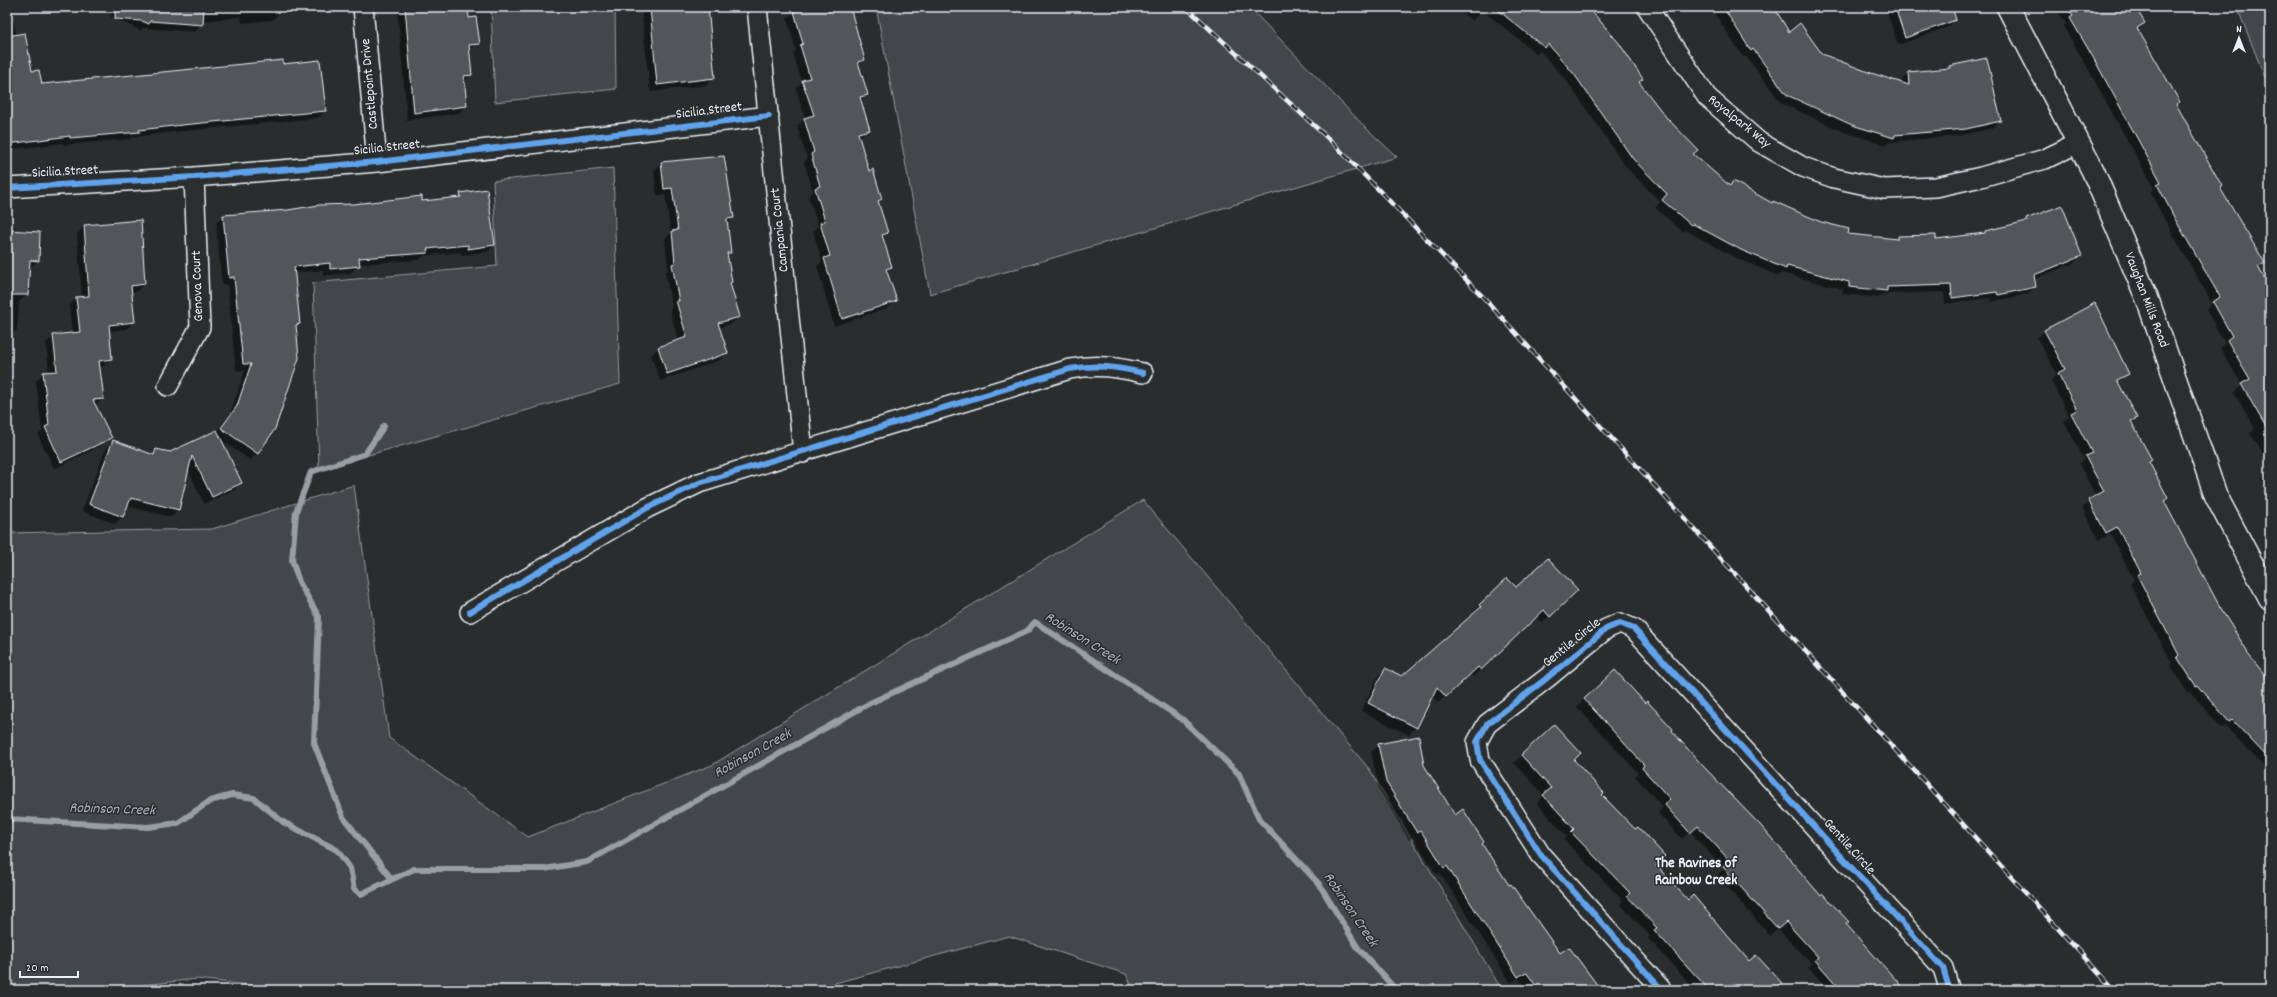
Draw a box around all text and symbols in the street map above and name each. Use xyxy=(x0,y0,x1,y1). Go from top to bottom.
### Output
north arrow xyxy=(2219,18,2259,58)
text: N xyxy=(2236,22,2242,38)
street label: Castlepoint Drive xyxy=(356,38,384,130)
street label: Royalpark Way xyxy=(1703,90,1775,154)
street label: Sicilia Street xyxy=(675,97,743,125)
street label: Sicilia Street xyxy=(353,135,421,161)
street label: Sicilia Street xyxy=(31,160,99,184)
street label: Campania Court xyxy=(766,187,794,273)
street label: Vaughan Mills Road xyxy=(2119,249,2173,351)
street label: Genova Court xyxy=(187,250,209,322)
water label: Robinson Creek xyxy=(1040,607,1126,672)
street label: Gentile Circle xyxy=(1539,613,1605,673)
water label: Robinson Creek xyxy=(710,723,797,784)
water label: Robinson Creek xyxy=(69,798,157,823)
street label: Gentile Circle xyxy=(1818,814,1880,880)
district label: The Ravines of Rainbow Creek xyxy=(1655,853,1737,892)
water label: Robinson Creek xyxy=(1317,868,1384,953)
scale bar xyxy=(20,953,78,979)
text: 20 m xyxy=(26,960,49,977)

